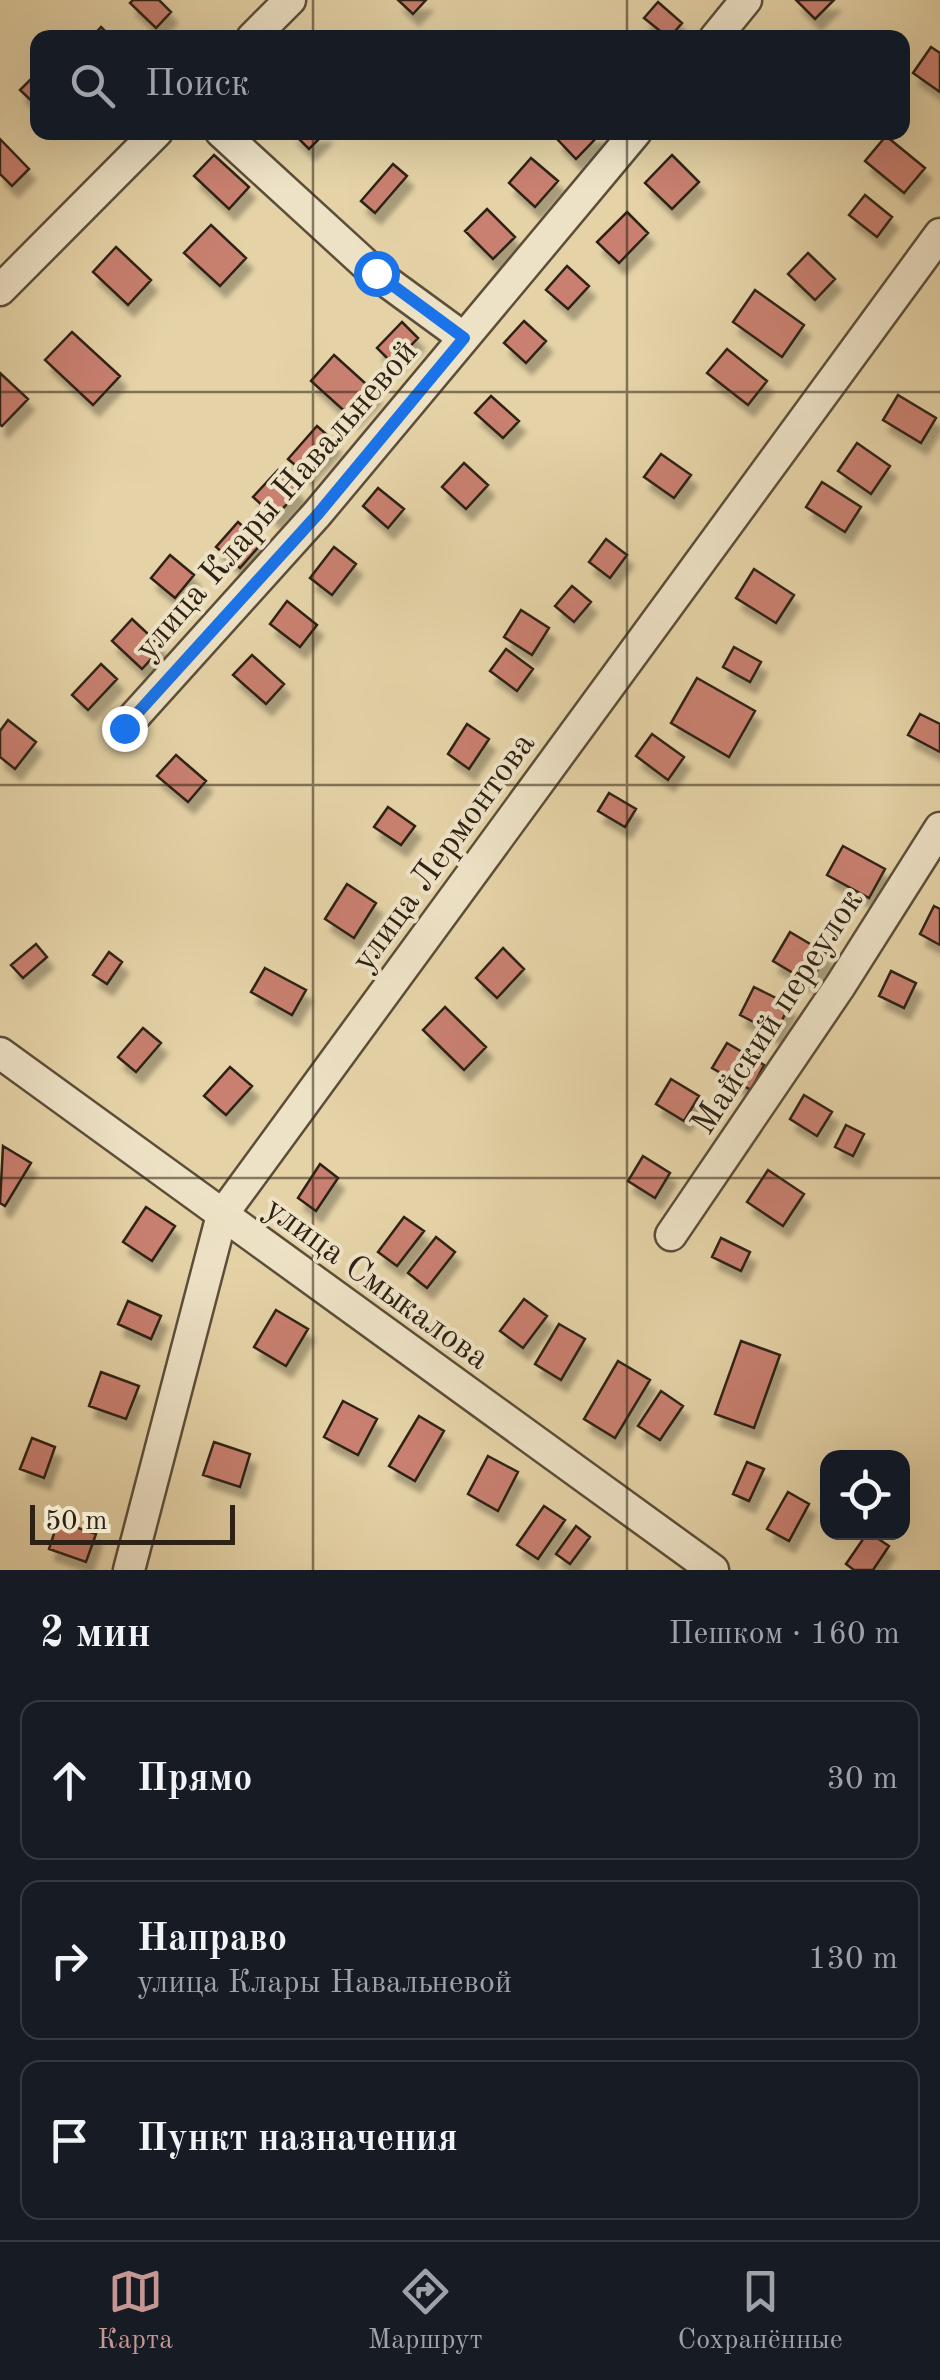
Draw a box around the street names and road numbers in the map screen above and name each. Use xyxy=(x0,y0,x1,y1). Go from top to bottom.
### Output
street label: улица Клары Навальневой xyxy=(129,334,425,667)
street label: улица Лермонтова xyxy=(346,727,542,978)
street label: Майский переулок xyxy=(686,884,870,1141)
street label: улица Смыкалова xyxy=(258,1191,495,1377)

